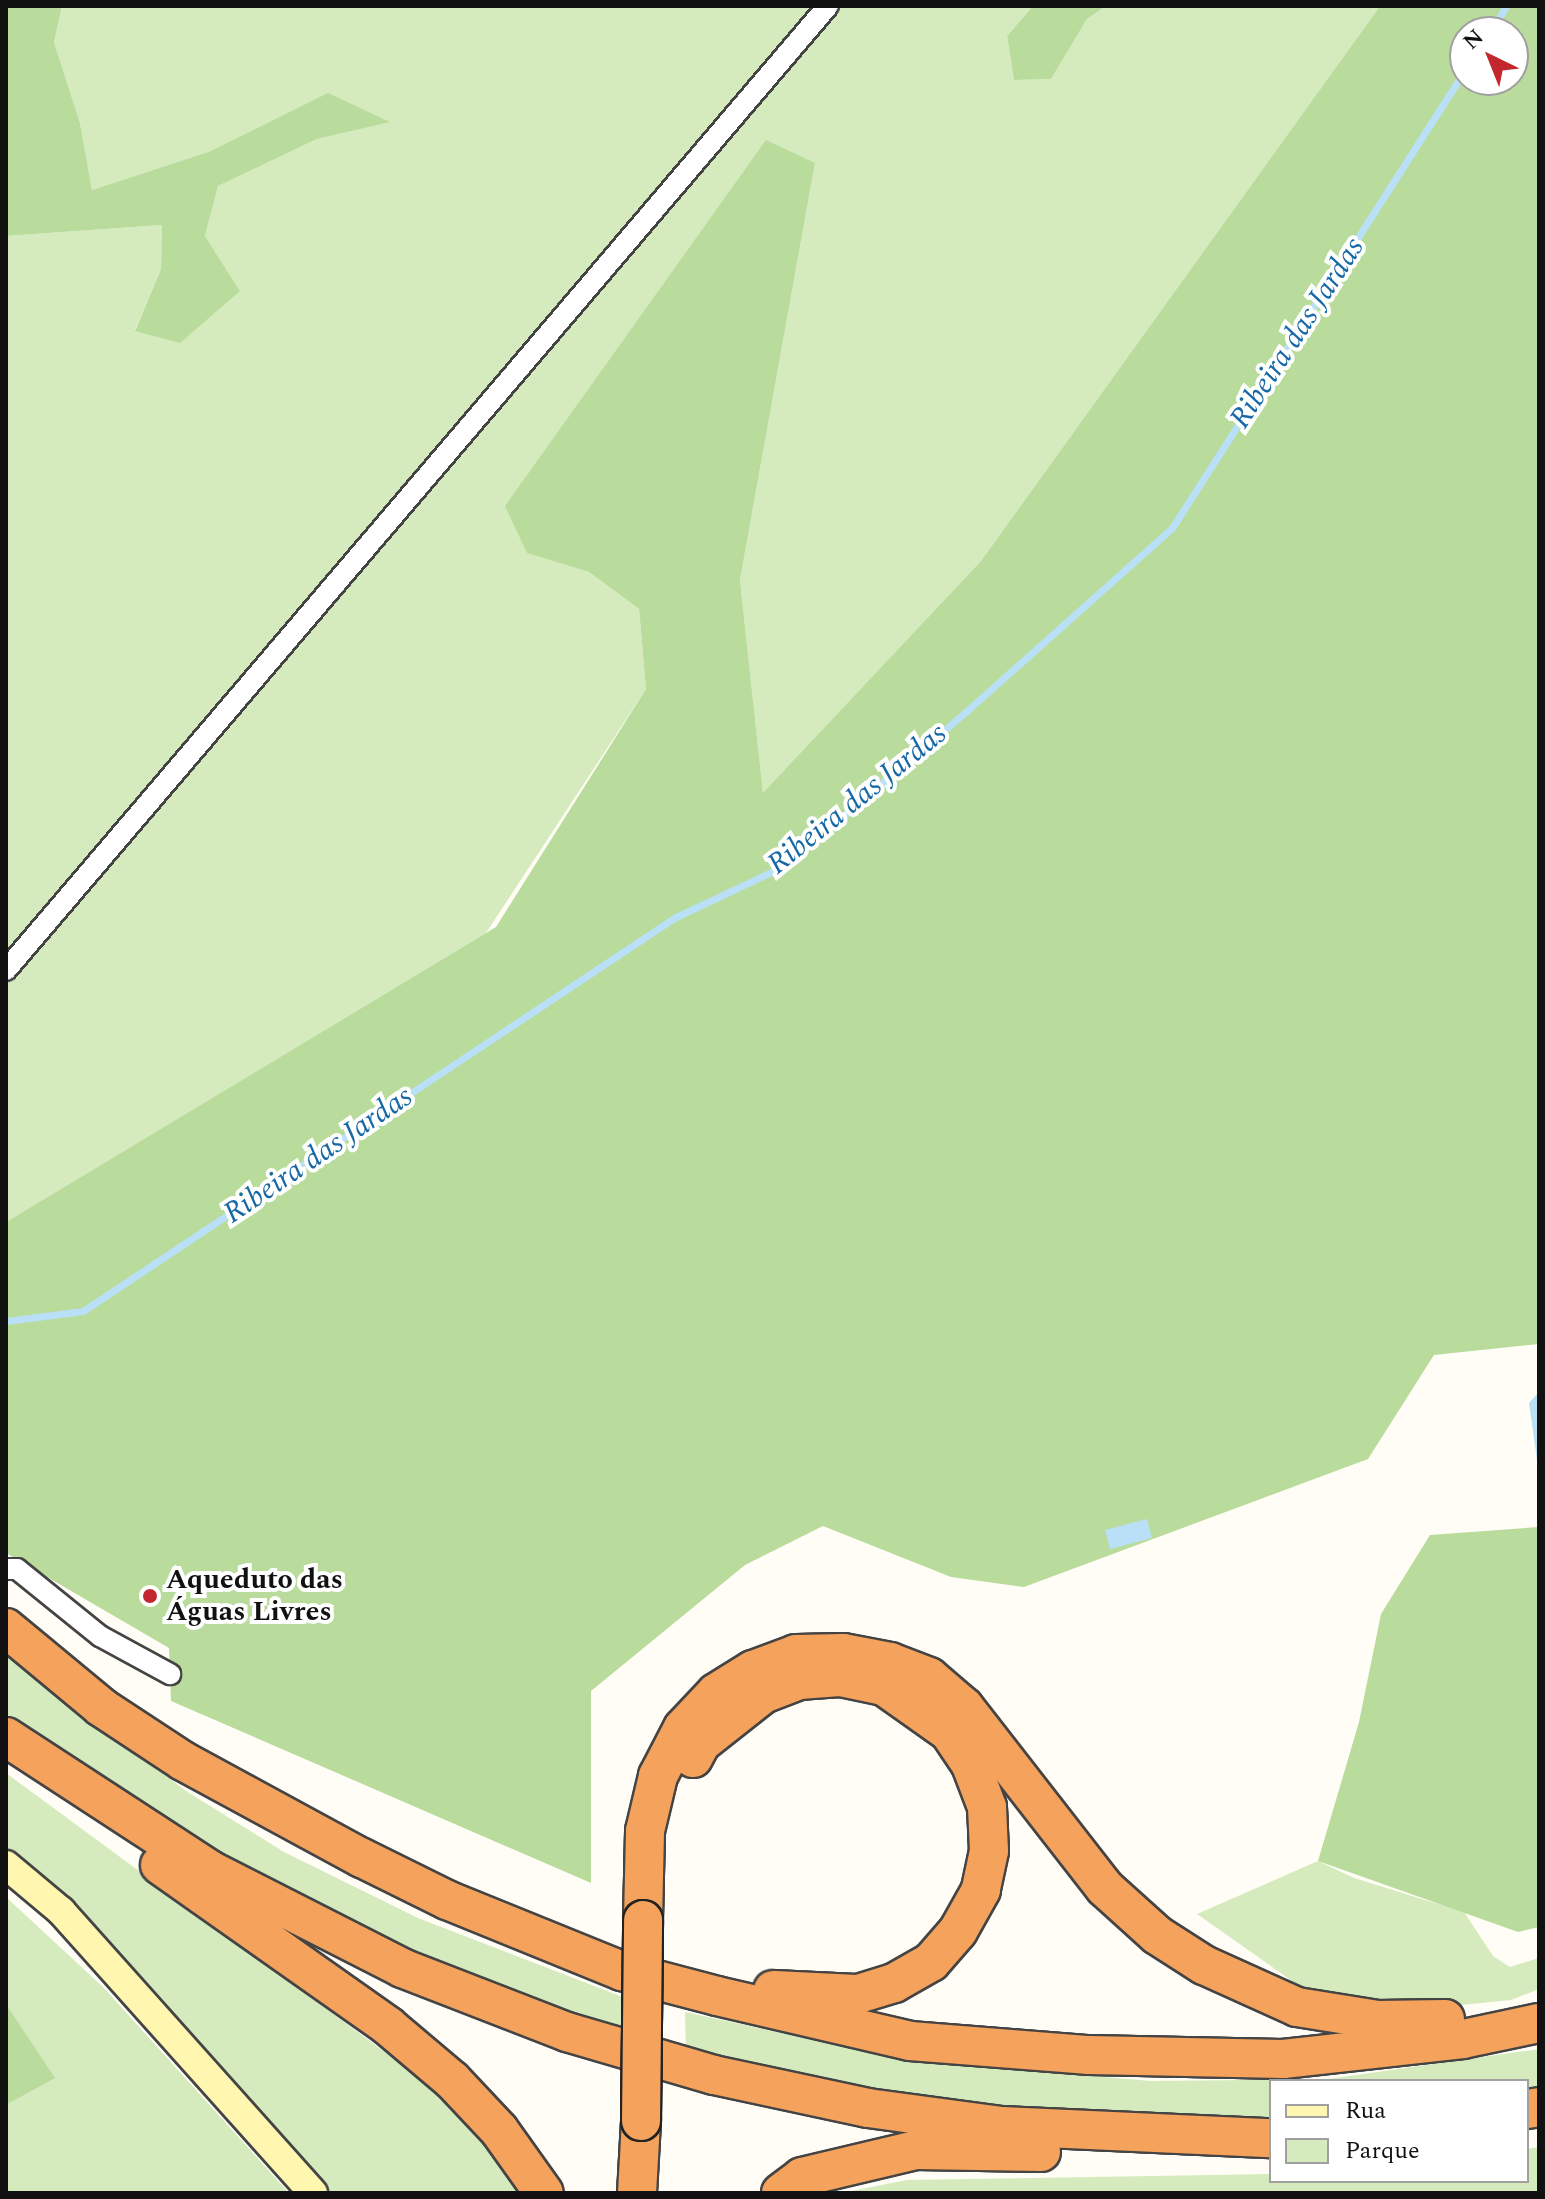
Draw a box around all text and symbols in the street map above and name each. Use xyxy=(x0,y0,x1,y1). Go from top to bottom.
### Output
north arrow xyxy=(1449,16,1529,96)
text: N xyxy=(1456,21,1491,58)
water label: Ribeira das Jardas xyxy=(1222,231,1372,435)
water label: Ribeira das Jardas xyxy=(760,716,954,882)
water label: Ribeira das Jardas xyxy=(217,1079,419,1231)
place label: Aqueduto das Águas Livres xyxy=(166,1563,343,1629)
marker: Aqueduto das Águas Livres xyxy=(141,1587,159,1605)
legend xyxy=(1269,2079,1529,2183)
text: Rua xyxy=(1345,2093,1386,2129)
text: Parque xyxy=(1345,2133,1420,2169)

